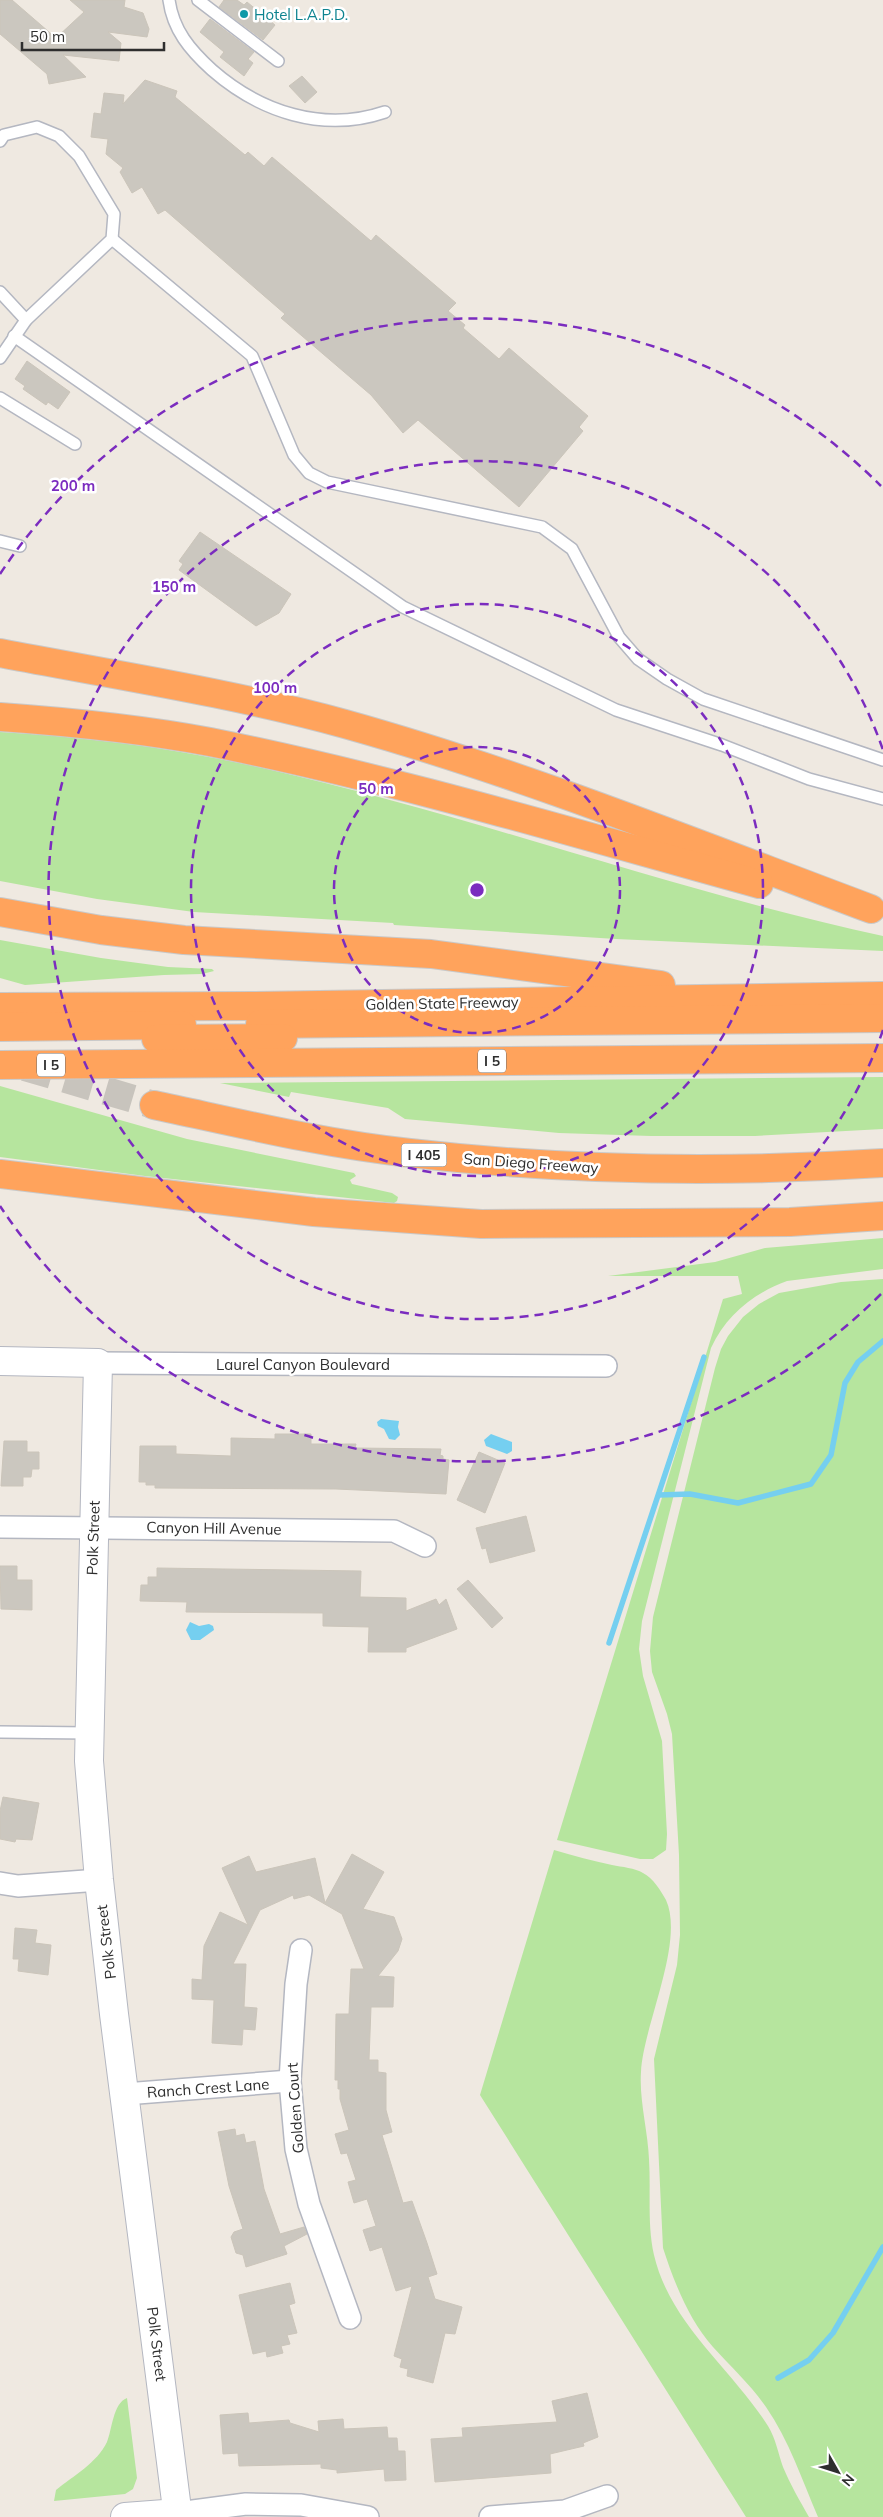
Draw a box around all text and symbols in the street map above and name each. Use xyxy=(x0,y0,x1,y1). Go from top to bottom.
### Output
place label: Hotel L.A.P.D. xyxy=(254,5,348,24)
marker: Hotel L.A.P.D. xyxy=(238,8,250,20)
scale bar xyxy=(22,20,165,52)
text: 50 m xyxy=(30,27,65,46)
text: 200 m xyxy=(51,476,95,495)
text: 150 m xyxy=(152,577,196,596)
text: 100 m xyxy=(253,678,297,697)
text: 50 m xyxy=(358,779,394,798)
centre of rings xyxy=(468,881,486,899)
street label: Golden State Freeway xyxy=(365,992,519,1014)
road number: I 5 xyxy=(478,1050,506,1072)
road number: I 5 xyxy=(37,1054,65,1076)
road number: I 405 xyxy=(402,1144,446,1166)
street label: San Diego Freeway xyxy=(463,1149,599,1177)
street label: Laurel Canyon Boulevard xyxy=(216,1355,390,1374)
street label: Polk Street xyxy=(82,1500,104,1576)
street label: Canyon Hill Avenue xyxy=(146,1517,282,1539)
street label: Polk Street xyxy=(92,1904,120,1980)
street label: Golden Court xyxy=(282,2062,308,2154)
street label: Ranch Crest Lane xyxy=(146,2074,270,2102)
street label: Polk Street xyxy=(143,2306,171,2382)
north arrow xyxy=(813,2447,863,2497)
text: N xyxy=(838,2470,858,2490)

